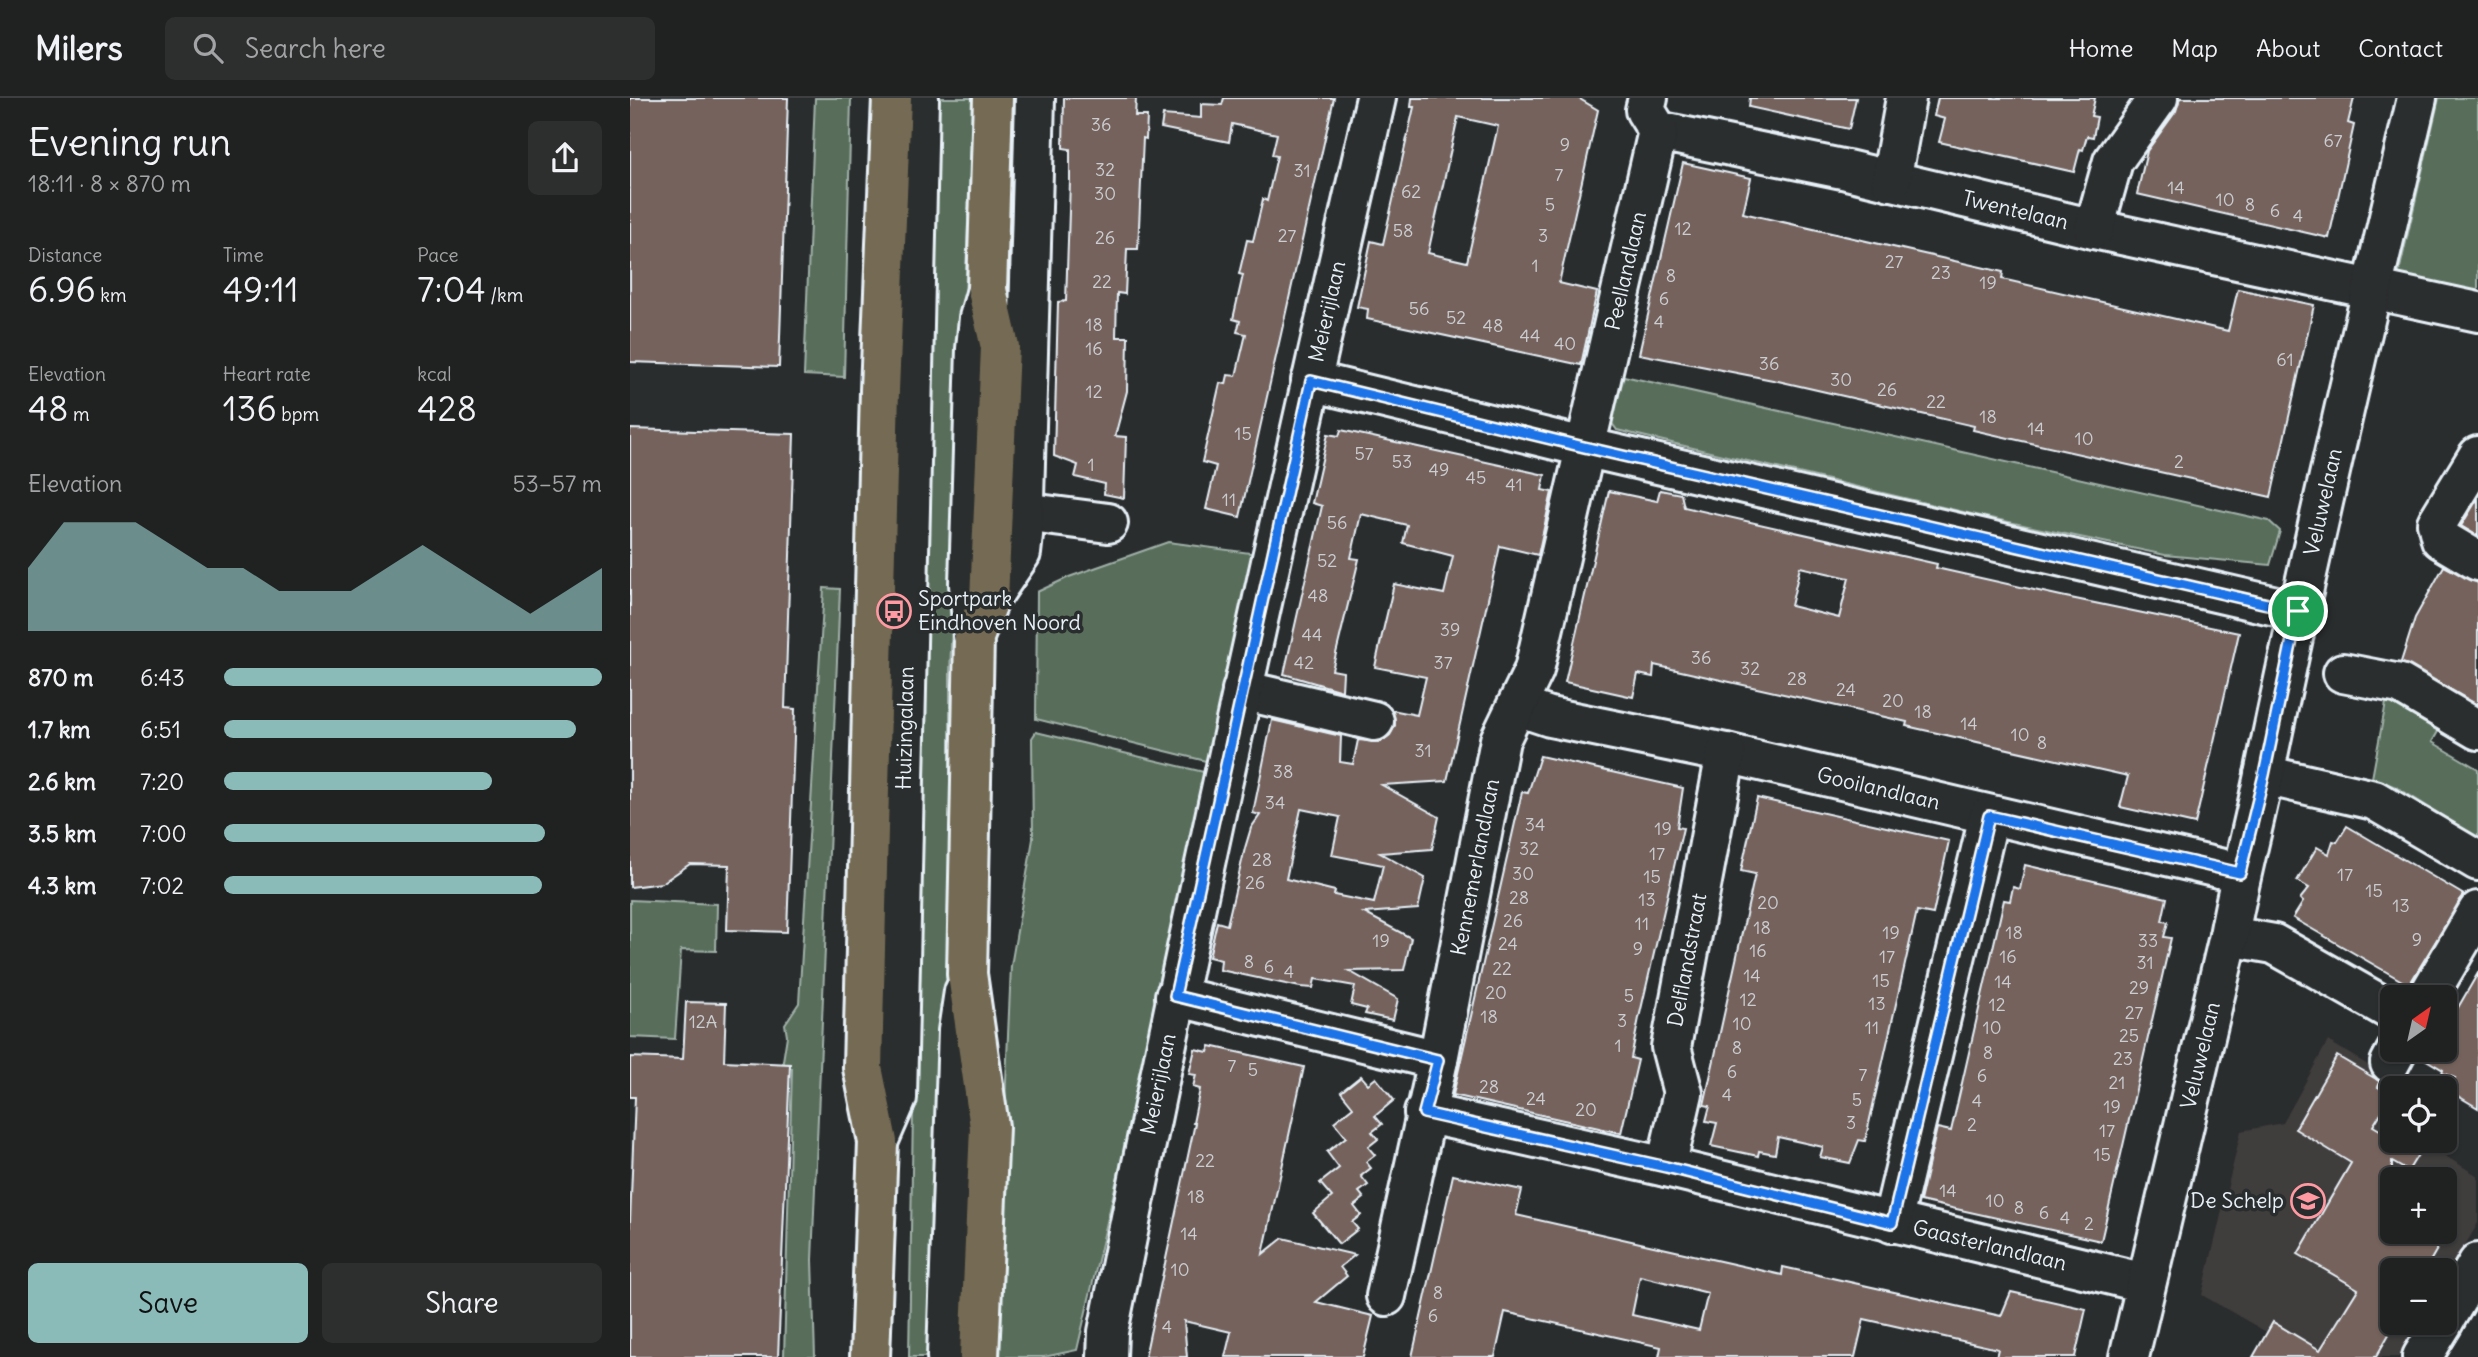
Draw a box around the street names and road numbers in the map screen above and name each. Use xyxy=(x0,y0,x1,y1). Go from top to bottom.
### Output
street label: Twentelaan xyxy=(1959,184,2071,235)
street label: Peellandlaan xyxy=(1599,209,1652,333)
street label: Meierijlaan xyxy=(1302,258,1351,364)
street label: Veluwelaan xyxy=(2298,445,2348,558)
street label: Huizingalaan xyxy=(890,666,919,790)
street label: Gooilandlaan xyxy=(1814,761,1943,816)
street label: Kennemerlandlaan xyxy=(1444,776,1505,958)
street label: Delflandstraat xyxy=(1661,891,1712,1029)
street label: Veluwelaan xyxy=(2174,999,2226,1112)
street label: Meierijlaan xyxy=(1134,1031,1182,1137)
street label: Gaasterlandlaan xyxy=(1910,1213,2070,1277)

